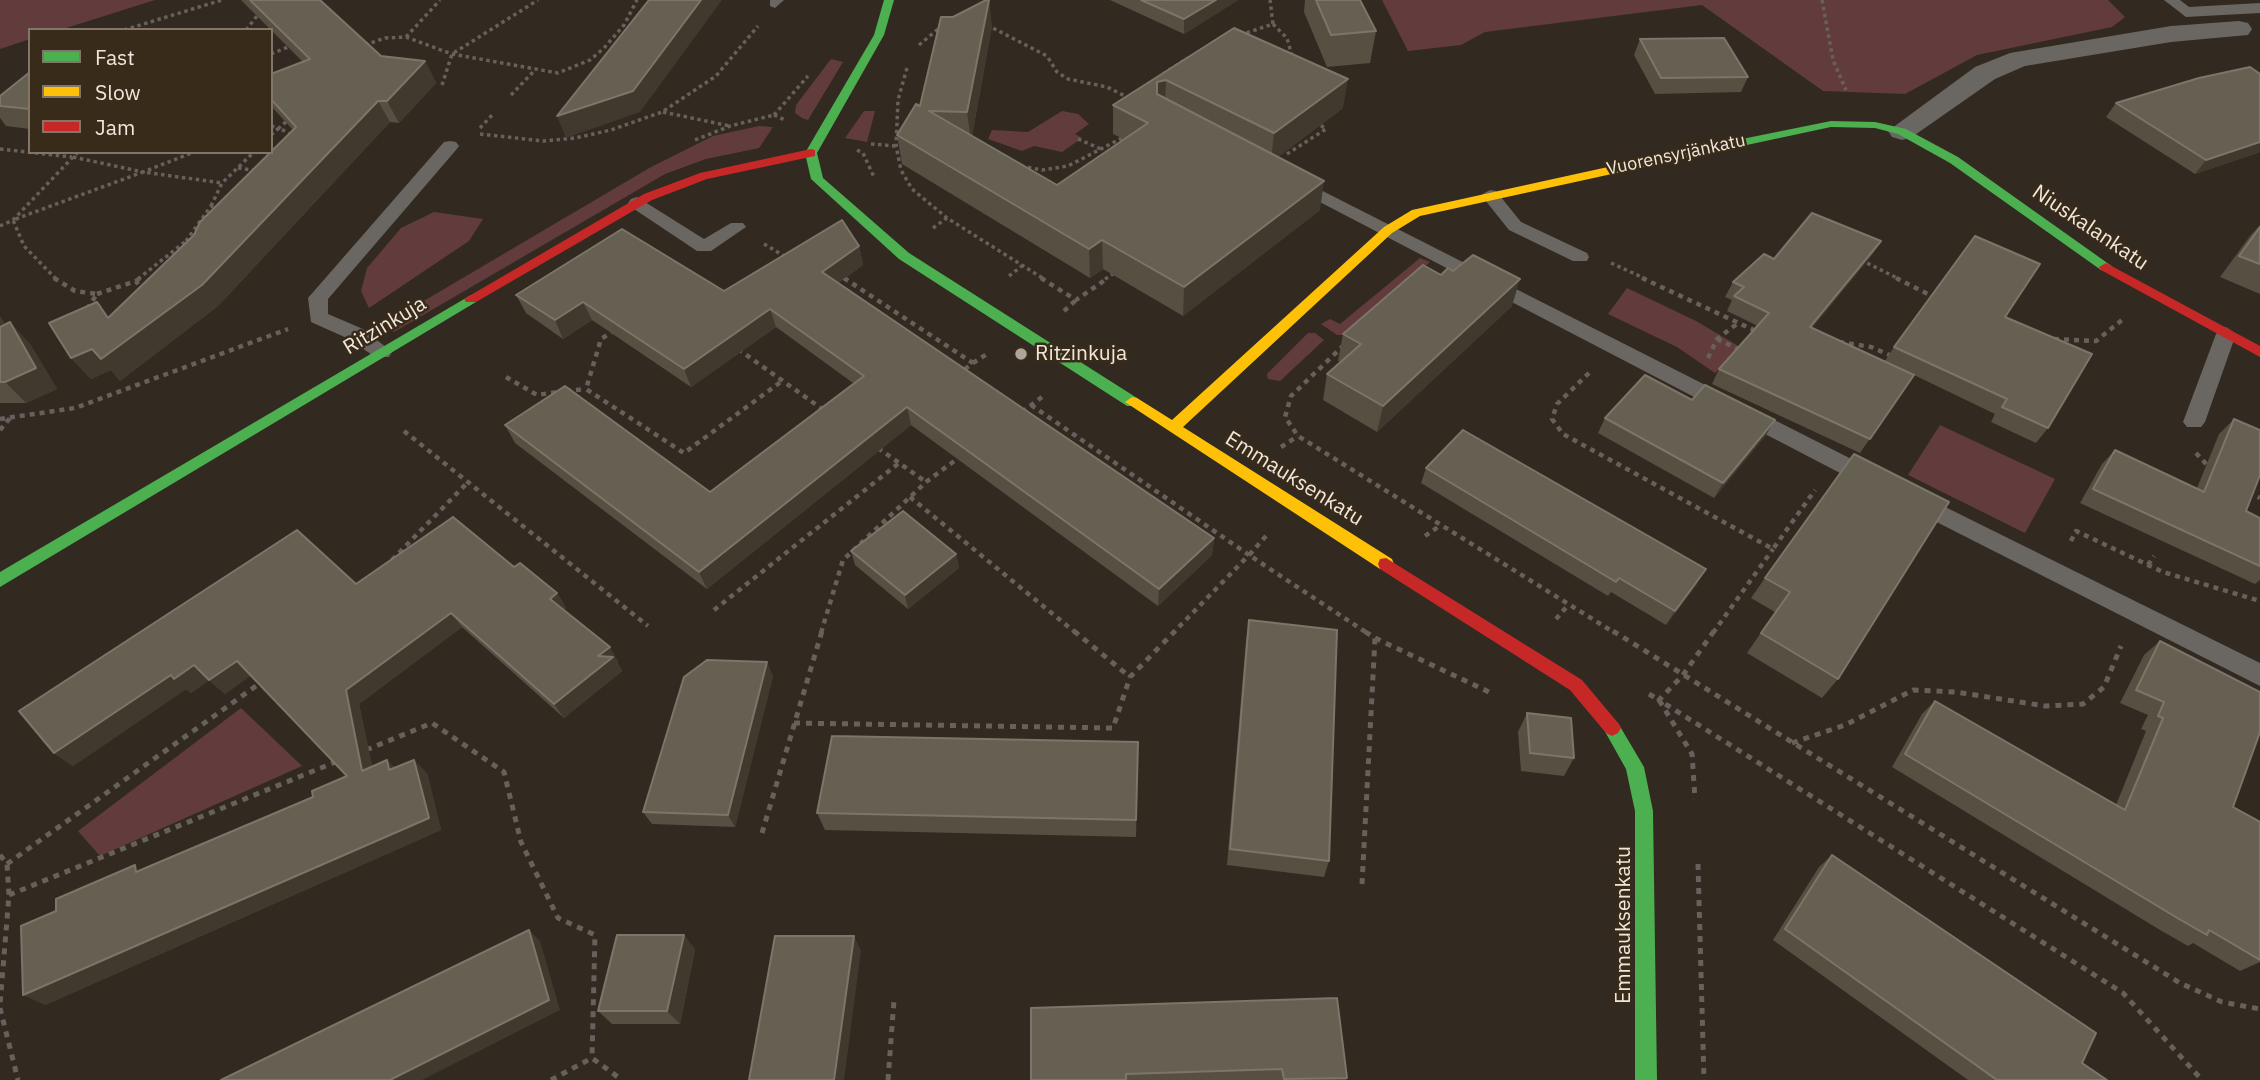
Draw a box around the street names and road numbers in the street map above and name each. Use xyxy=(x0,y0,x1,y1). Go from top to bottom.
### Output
street label: Vuorensyrjänkatu xyxy=(1605,130,1747,180)
street label: Niuskalankatu xyxy=(2027,180,2153,276)
street label: Ritzinkuja xyxy=(339,291,431,361)
street label: Emmauksenkatu xyxy=(1220,426,1368,532)
street label: Emmauksenkatu xyxy=(1611,846,1637,1004)

